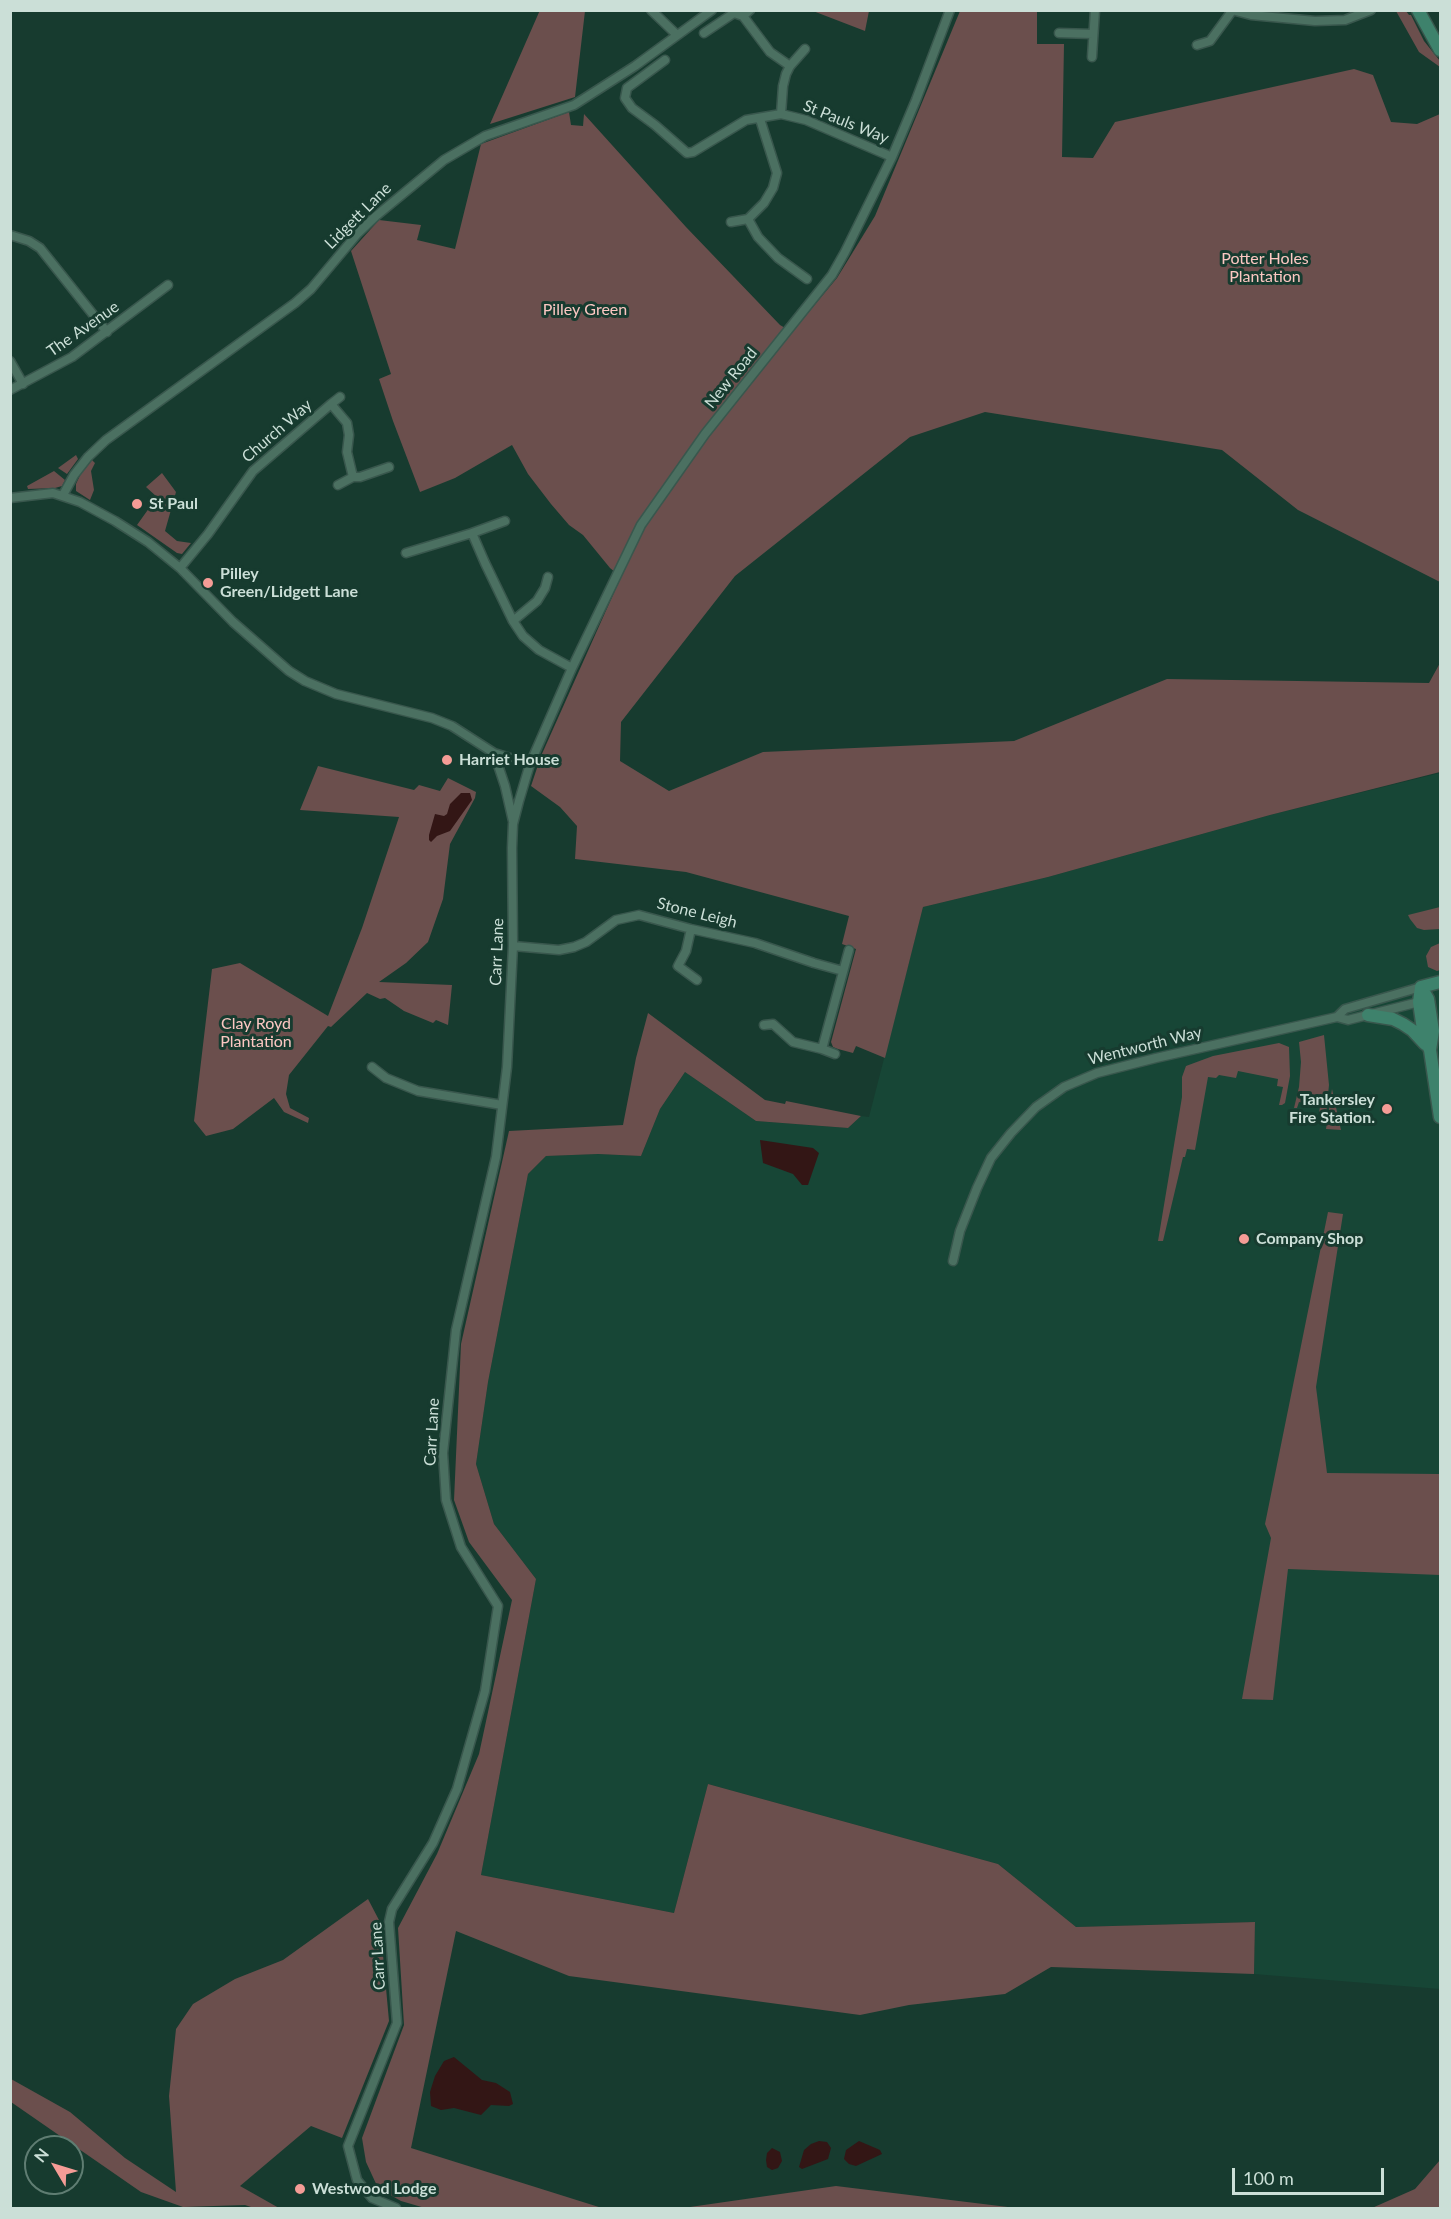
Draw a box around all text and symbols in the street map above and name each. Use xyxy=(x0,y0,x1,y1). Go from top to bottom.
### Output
street label: St Pauls Way xyxy=(800,96,892,148)
street label: Lidgett Lane xyxy=(321,179,395,253)
park label: Potter Holes Plantation xyxy=(1221,249,1309,287)
street label: The Avenue xyxy=(43,297,123,361)
park label: Pilley Green xyxy=(543,300,627,320)
street label: New Road xyxy=(701,344,761,412)
street label: Church Way xyxy=(238,395,316,467)
place label: St Paul xyxy=(149,494,198,514)
marker: St Paul xyxy=(130,497,144,511)
place label: Pilley Green/Lidgett Lane xyxy=(220,564,358,602)
marker: Pilley Green/Lidgett Lane xyxy=(201,576,215,590)
place label: Harriet House xyxy=(459,750,559,770)
marker: Harriet House xyxy=(440,753,454,767)
street label: Stone Leigh xyxy=(655,894,739,932)
street label: Carr Lane xyxy=(486,918,508,986)
park label: Clay Royd Plantation xyxy=(220,1014,292,1052)
street label: Wentworth Way xyxy=(1086,1023,1204,1069)
place label: Tankersley Fire Station. xyxy=(1289,1090,1375,1128)
marker: Tankersley Fire Station. xyxy=(1380,1102,1394,1116)
place label: Company Shop xyxy=(1256,1229,1363,1249)
marker: Company Shop xyxy=(1237,1232,1251,1246)
street label: Carr Lane xyxy=(421,1398,443,1466)
street label: Carr Lane xyxy=(367,1922,389,1990)
north arrow xyxy=(24,2135,84,2195)
text: N xyxy=(30,2144,52,2166)
scale bar xyxy=(1235,2156,1386,2194)
text: 100 m xyxy=(1243,2167,1294,2189)
place label: Westwood Lodge xyxy=(312,2179,436,2199)
marker: Westwood Lodge xyxy=(293,2182,307,2196)

